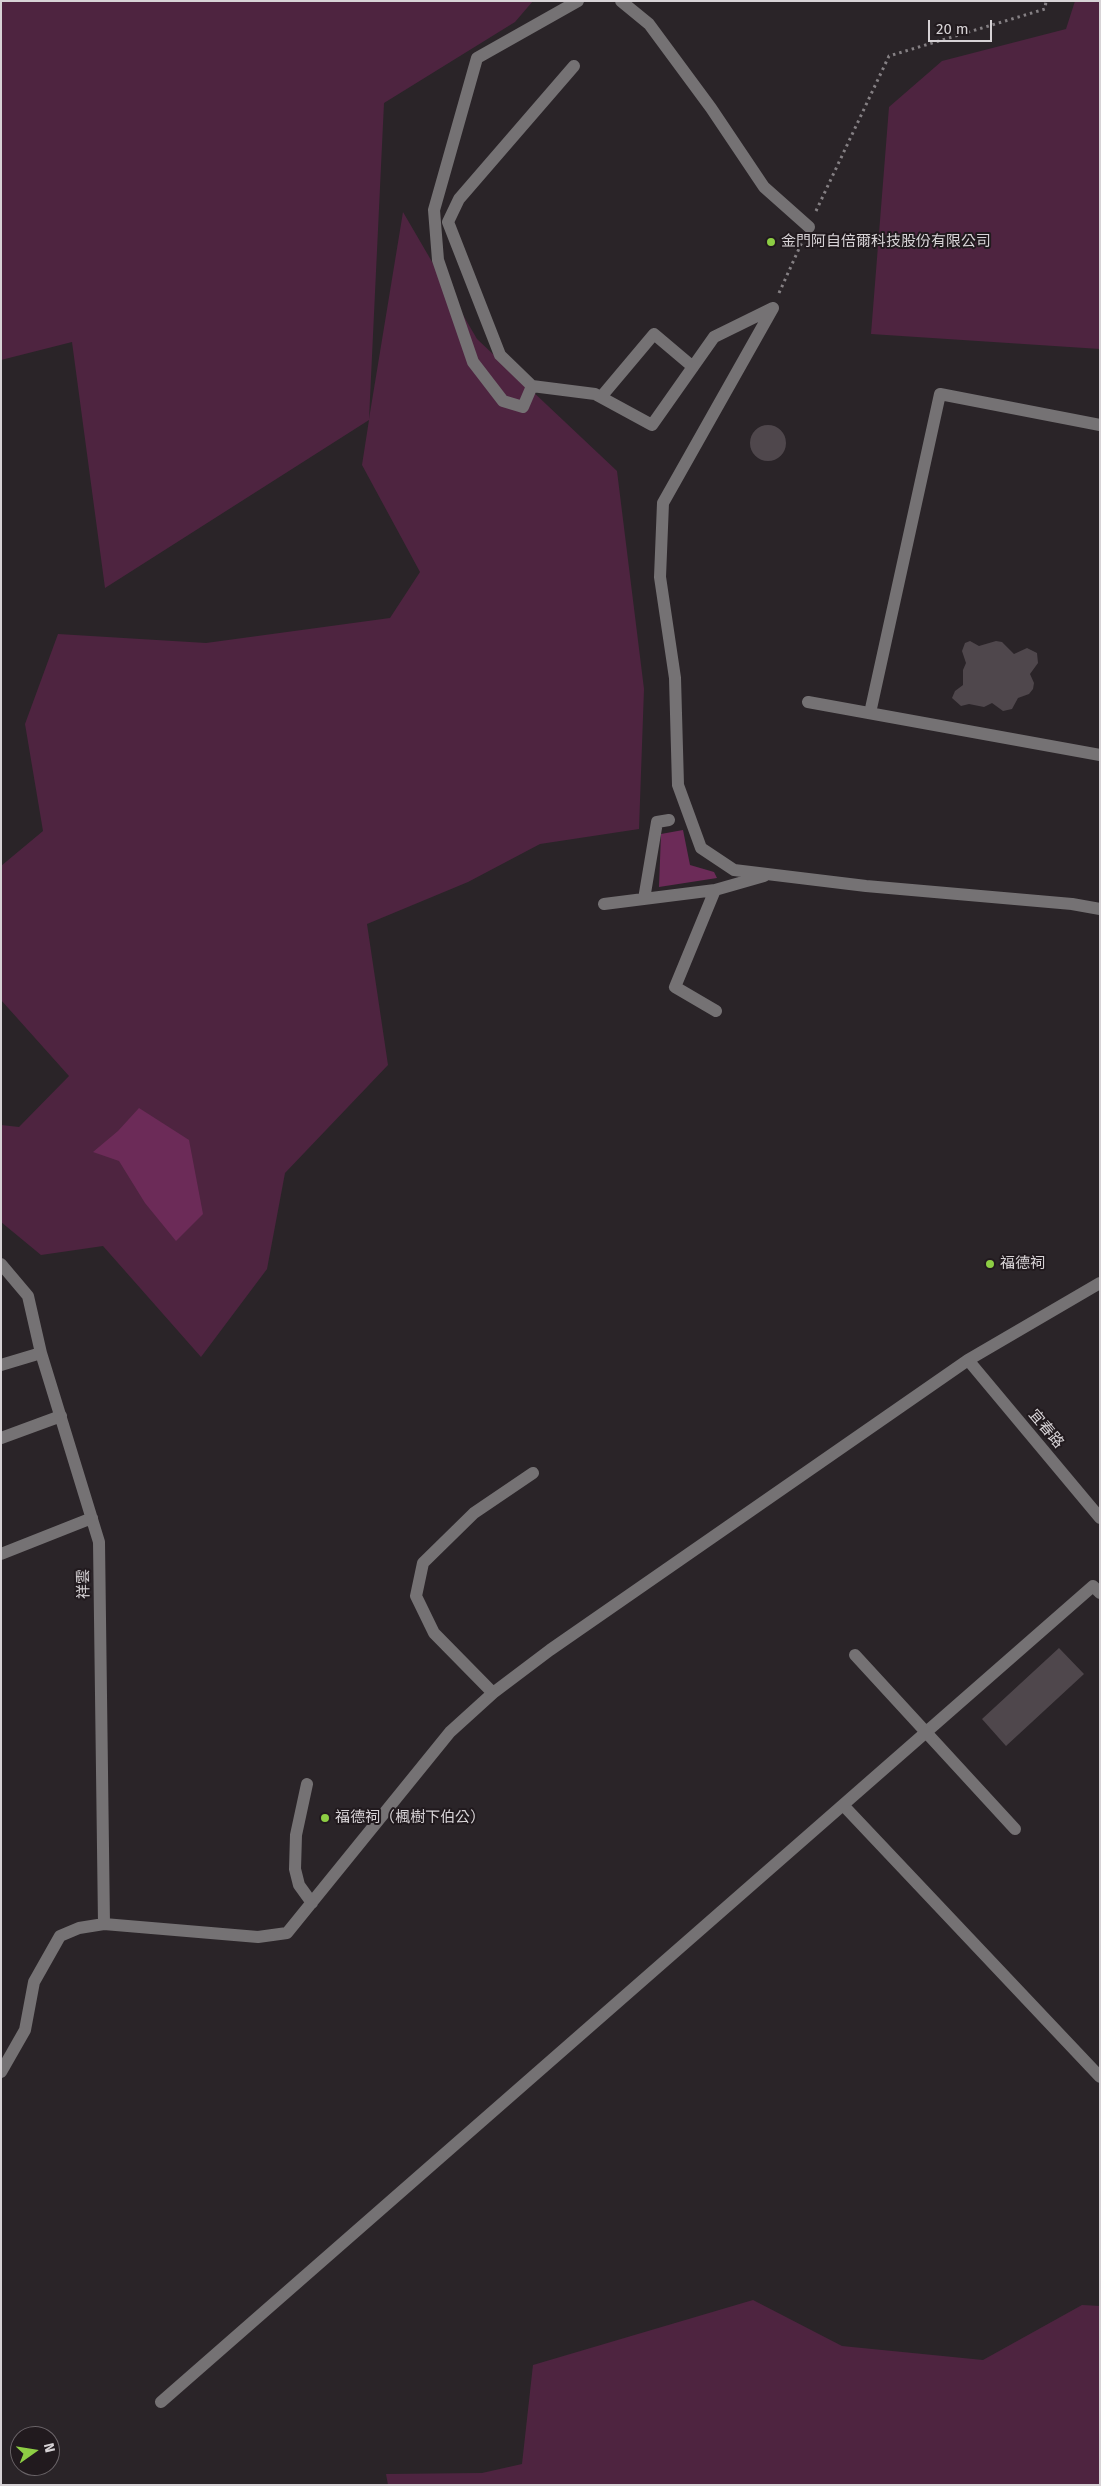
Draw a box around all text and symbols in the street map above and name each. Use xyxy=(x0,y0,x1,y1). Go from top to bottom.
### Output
scale bar xyxy=(931,10,995,42)
text: 20 m xyxy=(936,20,969,38)
place label: 金門阿自倍爾科技股份有限公司 xyxy=(781,233,991,251)
marker: 金門阿自倍爾科技股份有限公司 xyxy=(765,236,777,248)
place label: 福德祠 xyxy=(1000,1255,1045,1273)
marker: 福德祠 xyxy=(984,1258,996,1270)
street label: 宜春路 xyxy=(1025,1406,1067,1452)
street label: 祥雲 xyxy=(75,1569,93,1599)
place label: 福德祠（楓樹下伯公） xyxy=(335,1809,485,1827)
marker: 福德祠（楓樹下伯公） xyxy=(319,1812,331,1824)
north arrow xyxy=(10,2426,60,2476)
text: N xyxy=(40,2441,58,2454)

